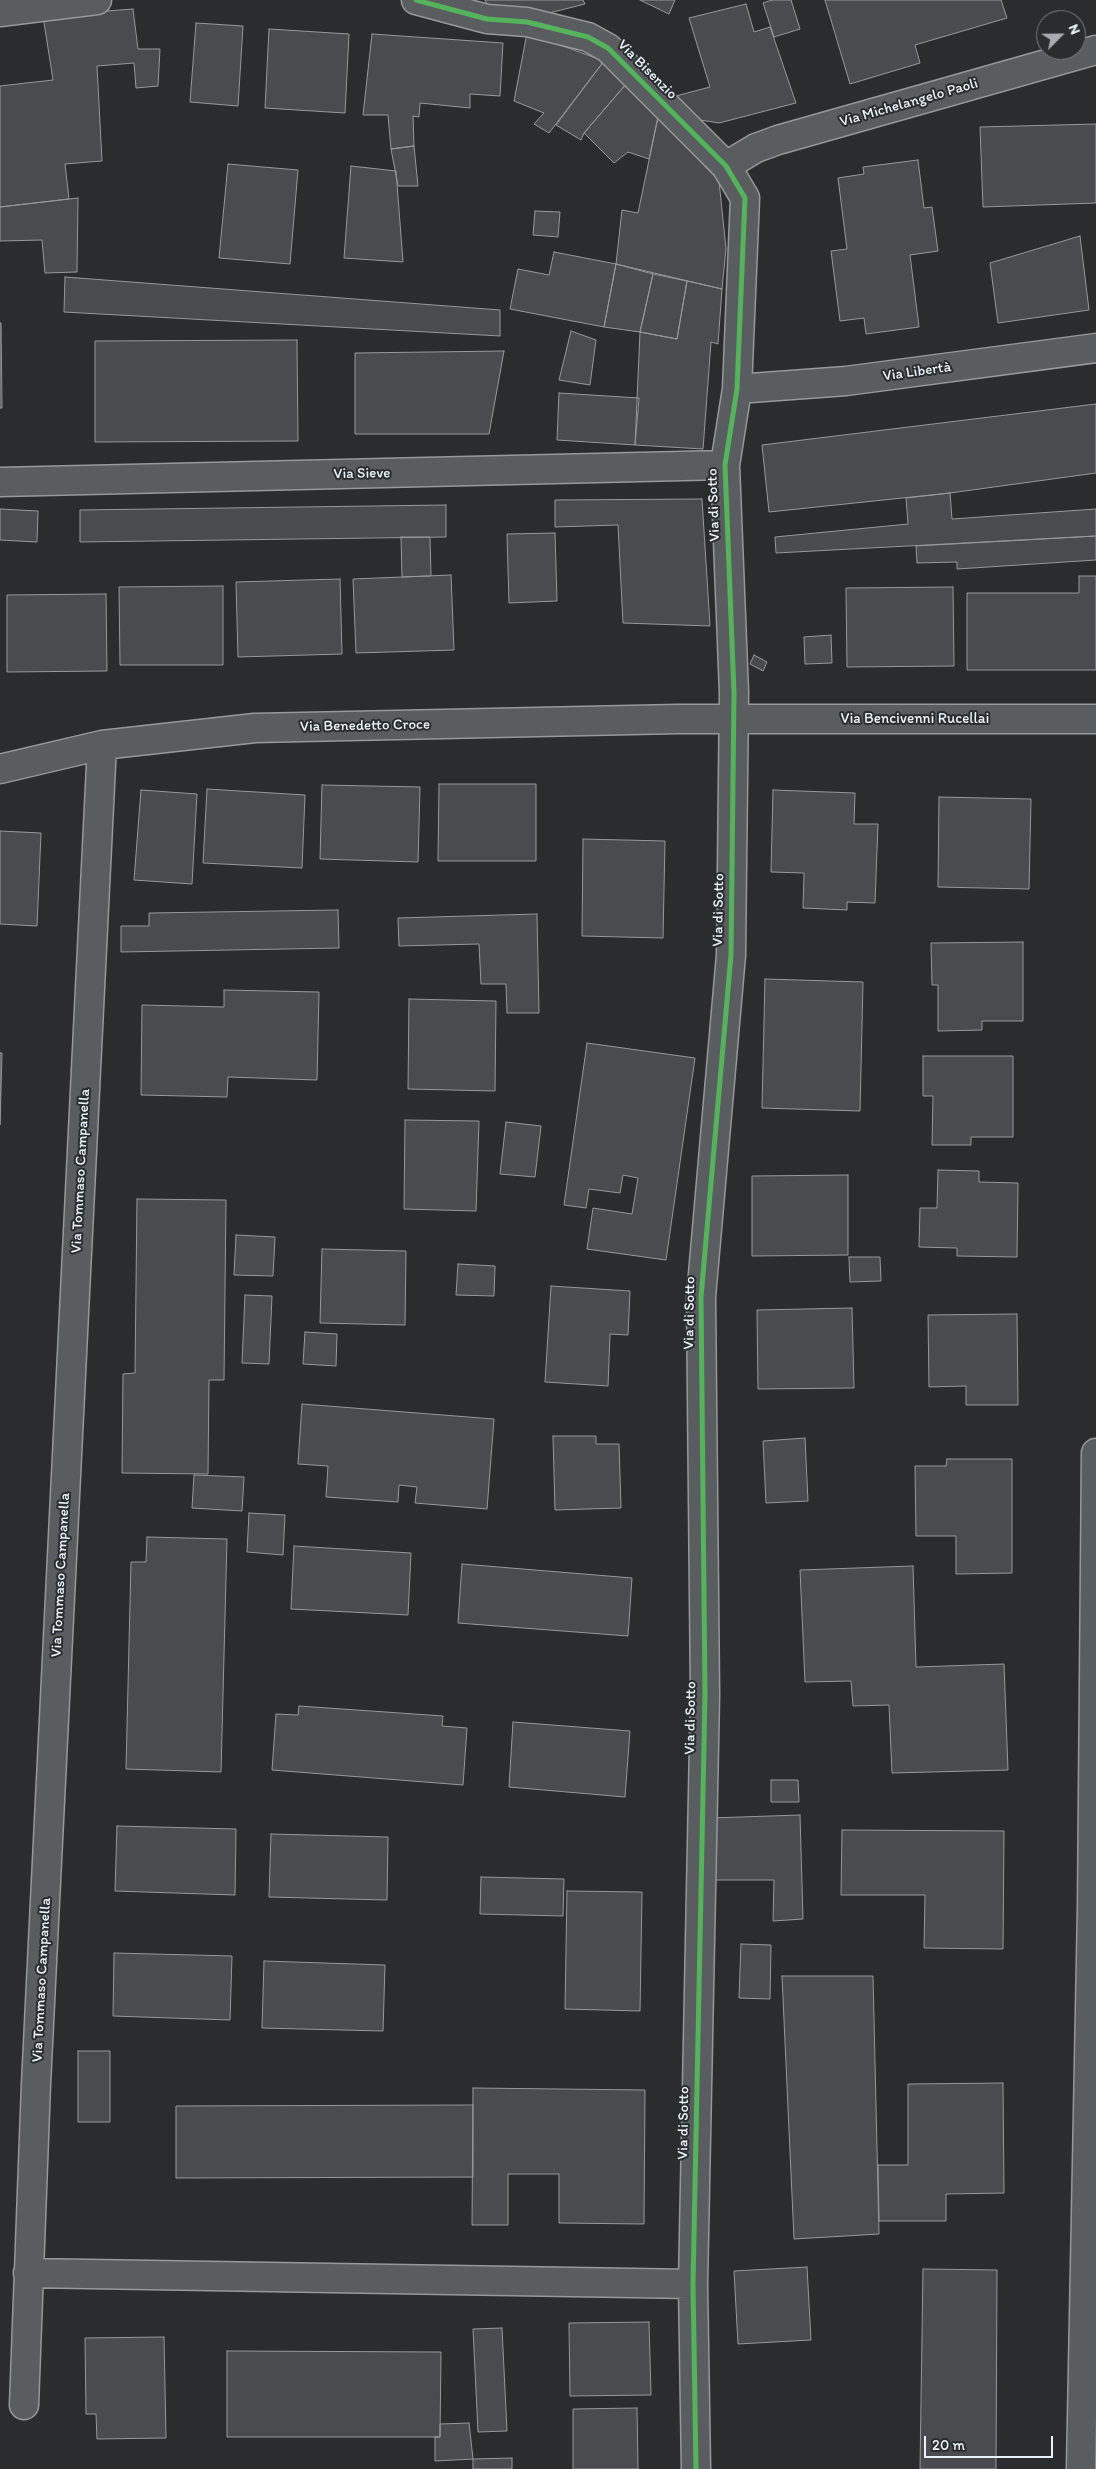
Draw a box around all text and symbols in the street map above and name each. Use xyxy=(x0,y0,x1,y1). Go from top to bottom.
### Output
north arrow xyxy=(1036,10,1086,60)
text: N xyxy=(1065,22,1084,37)
street label: Via Bisenzio xyxy=(613,36,681,104)
street label: Via Michelangelo Paoli xyxy=(838,75,980,131)
street label: Via Libertà xyxy=(882,358,952,386)
street label: Via Sieve xyxy=(333,465,391,483)
street label: Via di Sotto xyxy=(704,468,724,542)
street label: Via Bencivenni Rucellai xyxy=(841,710,989,728)
street label: Via Benedetto Croce xyxy=(300,716,430,736)
street label: Via di Sotto xyxy=(709,873,729,947)
street label: Via Tommaso Campanella xyxy=(68,1088,94,1254)
street label: Via di Sotto xyxy=(680,1276,700,1350)
street label: Via Tommaso Campanella xyxy=(48,1492,74,1658)
street label: Via di Sotto xyxy=(681,1681,701,1755)
street label: Via Tommaso Campanella xyxy=(29,1897,55,2063)
street label: Via di Sotto xyxy=(674,2086,694,2160)
scale bar xyxy=(926,2426,1055,2458)
text: 20 m xyxy=(932,2436,965,2454)

